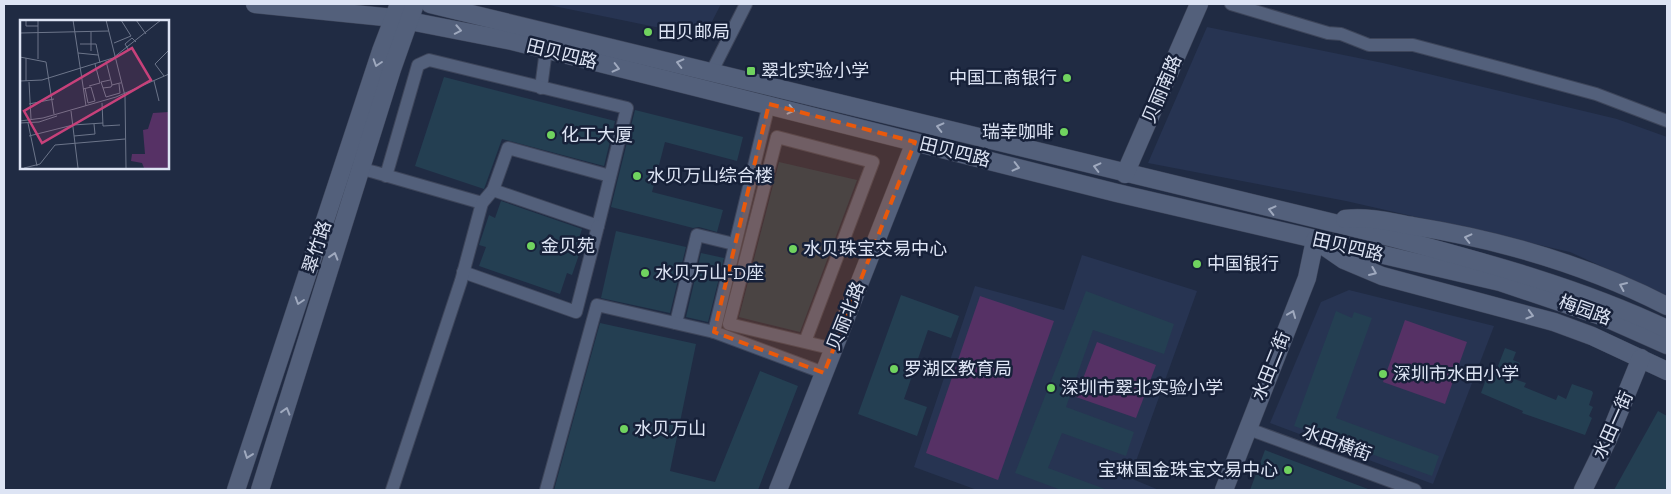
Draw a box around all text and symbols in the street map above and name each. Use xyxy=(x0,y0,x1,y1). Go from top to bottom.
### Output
inset map xyxy=(20,20,169,169)
place label: 田贝邮局 xyxy=(658,21,730,43)
one-way arrow xyxy=(453,25,462,35)
marker: 田贝邮局 xyxy=(642,26,654,38)
street label: 田贝四路 xyxy=(524,35,600,73)
street label: 贝丽南路 xyxy=(1138,52,1186,126)
one-way arrow xyxy=(675,58,684,69)
one-way arrow xyxy=(373,59,383,67)
place label: 翠北实验小学 xyxy=(761,60,869,82)
one-way arrow xyxy=(611,62,619,72)
marker: 翠北实验小学 xyxy=(745,65,757,77)
place label: 中国工商银行 xyxy=(949,67,1057,89)
marker: 中国工商银行 xyxy=(1061,72,1073,84)
one-way arrow xyxy=(786,104,795,115)
place label: 瑞幸咖啡 xyxy=(982,121,1054,143)
one-way arrow xyxy=(935,122,944,133)
place label: 化工大厦 xyxy=(561,124,633,146)
marker: 瑞幸咖啡 xyxy=(1058,126,1070,138)
marker: 化工大厦 xyxy=(545,129,557,141)
street label: 田贝四路 xyxy=(917,133,993,171)
one-way arrow xyxy=(1012,161,1021,172)
one-way arrow xyxy=(1093,162,1102,173)
place label: 水贝万山综合楼 xyxy=(647,165,773,187)
marker: 水贝万山综合楼 xyxy=(631,170,643,182)
one-way arrow xyxy=(1268,205,1276,216)
street label: 翠竹路 xyxy=(298,218,336,276)
street label: 田贝四路 xyxy=(1310,228,1386,266)
one-way arrow xyxy=(1464,233,1473,244)
place label: 金贝苑 xyxy=(541,235,595,257)
place label: 水贝珠宝交易中心 xyxy=(803,238,947,260)
marker: 金贝苑 xyxy=(525,240,537,252)
marker: 水贝珠宝交易中心 xyxy=(787,243,799,255)
one-way arrow xyxy=(329,252,339,260)
place label: 中国银行 xyxy=(1207,253,1279,275)
marker: 中国银行 xyxy=(1191,258,1203,270)
place label: 水贝万山-D座 xyxy=(655,262,764,284)
one-way arrow xyxy=(1368,265,1377,276)
marker: 水贝万山-D座 xyxy=(639,267,651,279)
street label: 贝丽北路 xyxy=(822,279,870,353)
one-way arrow xyxy=(1619,281,1628,292)
street label: 梅园路 xyxy=(1556,290,1614,330)
one-way arrow xyxy=(295,296,305,305)
one-way arrow xyxy=(1525,309,1533,319)
one-way arrow xyxy=(1286,310,1296,319)
street label: 水田二街 xyxy=(1247,329,1295,403)
place label: 罗湖区教育局 xyxy=(904,358,1012,380)
marker: 罗湖区教育局 xyxy=(888,363,900,375)
place label: 深圳市水田小学 xyxy=(1393,363,1519,385)
marker: 深圳市水田小学 xyxy=(1377,368,1389,380)
place label: 深圳市翠北实验小学 xyxy=(1061,377,1223,399)
marker: 深圳市翠北实验小学 xyxy=(1045,382,1057,394)
street label: 水田一街 xyxy=(1588,388,1638,462)
one-way arrow xyxy=(280,407,290,415)
place label: 水贝万山 xyxy=(634,418,706,440)
street label: 水田横街 xyxy=(1299,420,1375,466)
marker: 水贝万山 xyxy=(618,423,630,435)
one-way arrow xyxy=(244,450,254,459)
place label: 宝琳国金珠宝文易中心 xyxy=(1098,459,1278,481)
marker: 宝琳国金珠宝文易中心 xyxy=(1282,464,1294,476)

